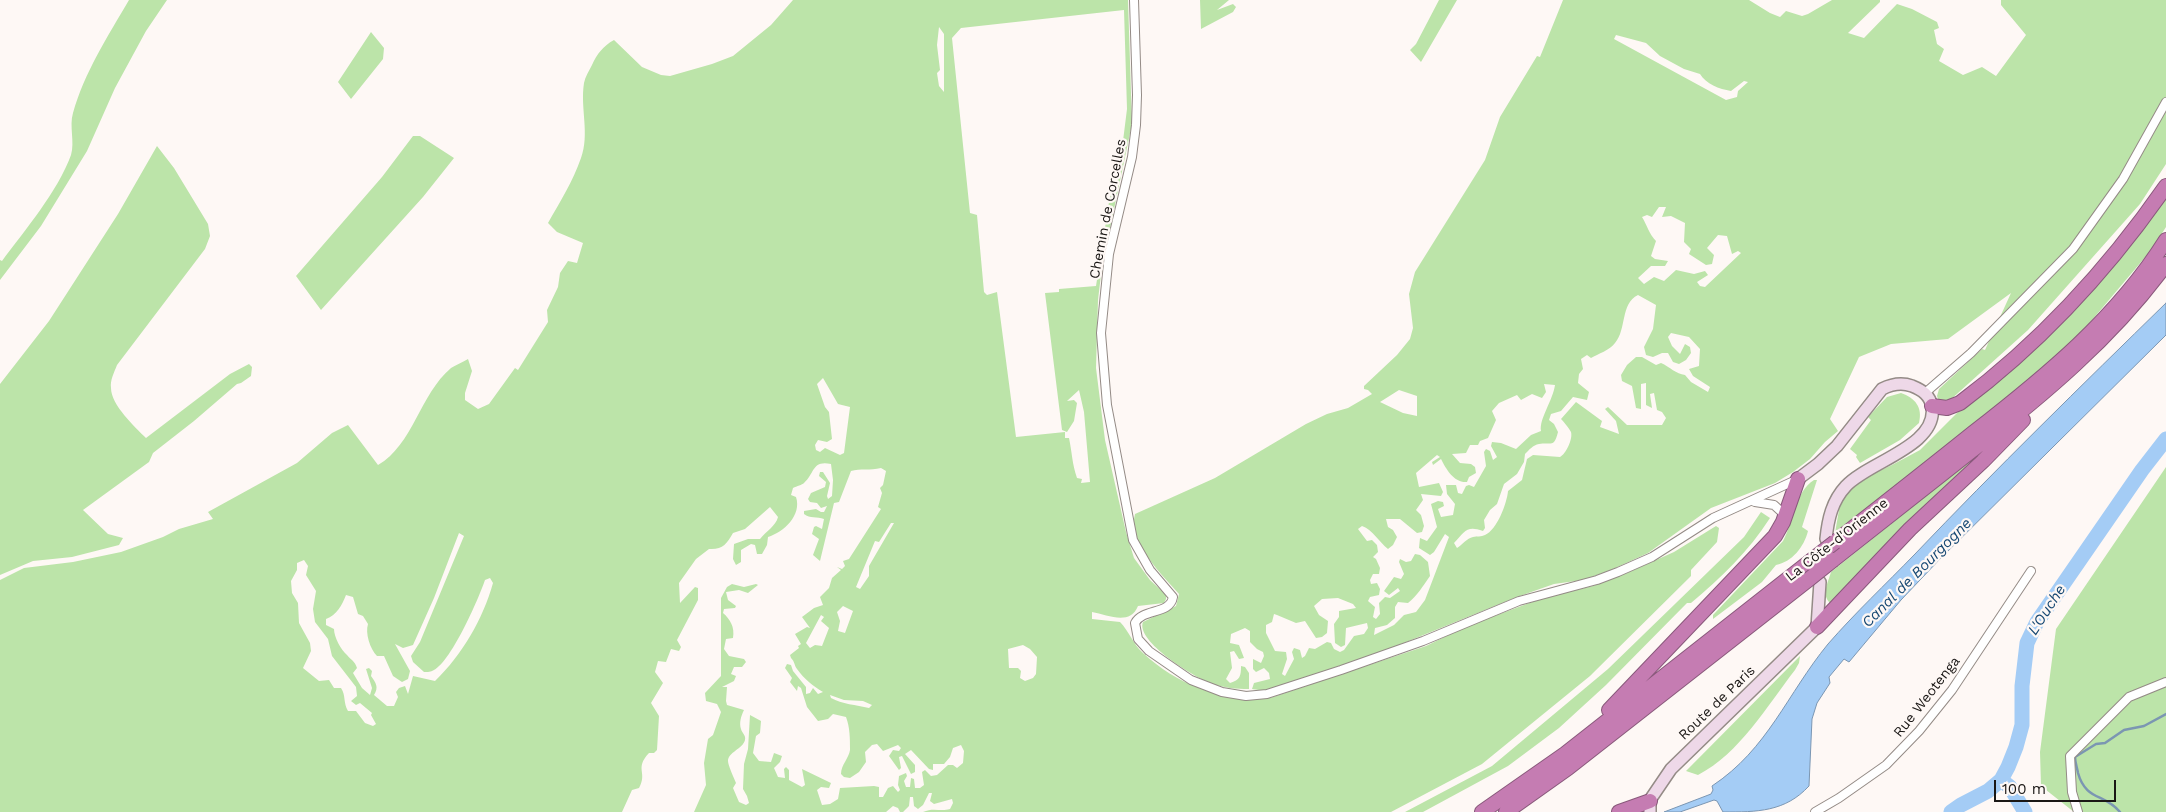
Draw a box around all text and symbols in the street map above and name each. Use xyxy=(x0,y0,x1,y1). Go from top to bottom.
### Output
street label: Chemin de Corcelles xyxy=(1086,138,1130,280)
street label: La Côte-d'Orienne xyxy=(1782,495,1892,585)
water label: Canal de Bourgogne xyxy=(1858,514,1976,632)
water label: L'Ouche xyxy=(2024,582,2070,638)
street label: Rue Weotenga xyxy=(1890,653,1964,741)
street label: Route de Paris xyxy=(1675,662,1759,744)
scale bar xyxy=(1996,770,2118,802)
text: 100 m xyxy=(2002,780,2046,798)

